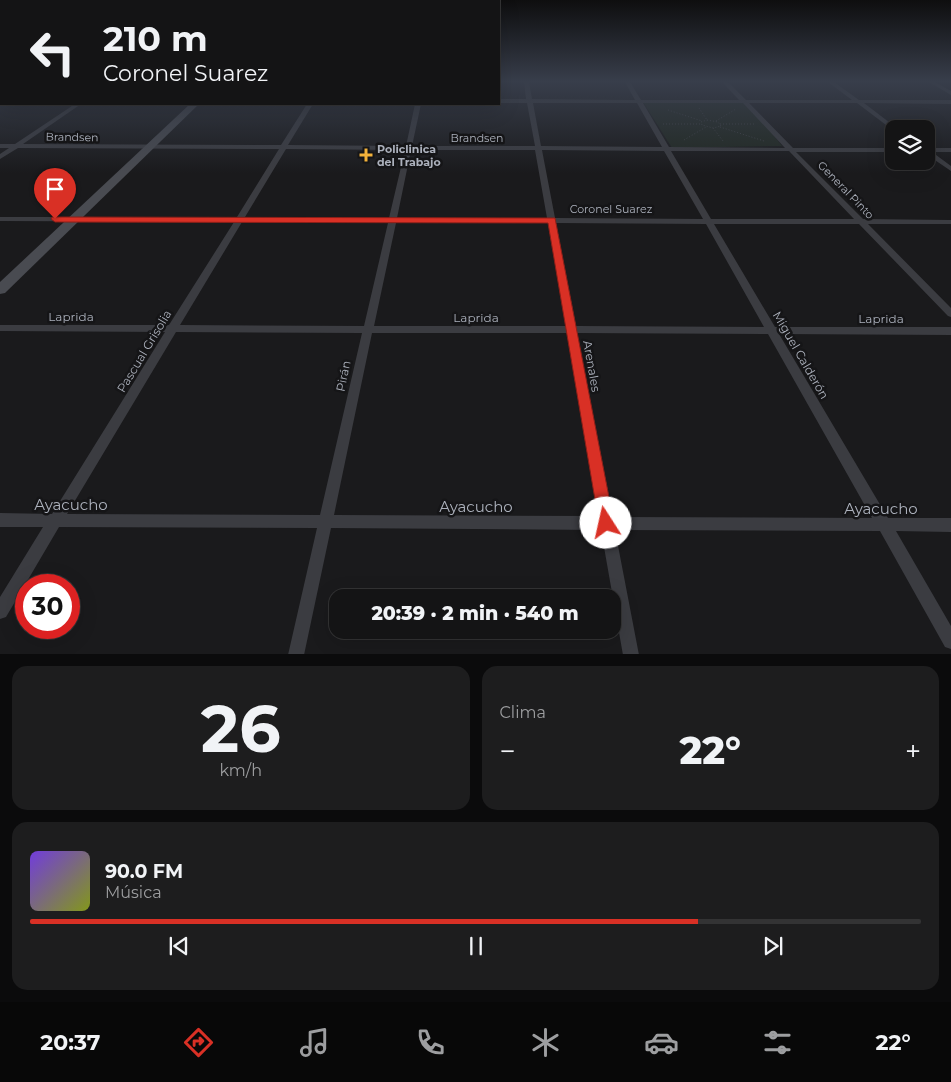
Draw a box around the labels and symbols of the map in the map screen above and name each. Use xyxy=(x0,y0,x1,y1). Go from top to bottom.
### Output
street label: Brandsen xyxy=(45,130,99,144)
street label: Brandsen xyxy=(450,131,504,145)
place label: Policlinica del Trabajo xyxy=(377,142,441,169)
marker: Policlinica del Trabajo xyxy=(359,148,373,162)
street label: General Pinto xyxy=(815,158,877,222)
pin xyxy=(34,168,76,219)
street label: Coronel Suarez xyxy=(570,202,653,216)
street label: Pascual Grisolia xyxy=(113,307,175,395)
street label: Miguel Calderón xyxy=(770,308,832,402)
street label: Laprida xyxy=(48,309,94,324)
street label: Laprida xyxy=(453,310,499,325)
street label: Laprida xyxy=(858,311,904,326)
street label: Arenales xyxy=(580,339,604,393)
street label: Pirán xyxy=(332,359,354,393)
street label: Ayacucho xyxy=(34,495,108,514)
position arrow xyxy=(579,496,631,548)
street label: Ayacucho xyxy=(439,497,513,516)
street label: Ayacucho xyxy=(844,499,918,518)
speed limit sign: 30 xyxy=(15,574,80,639)

